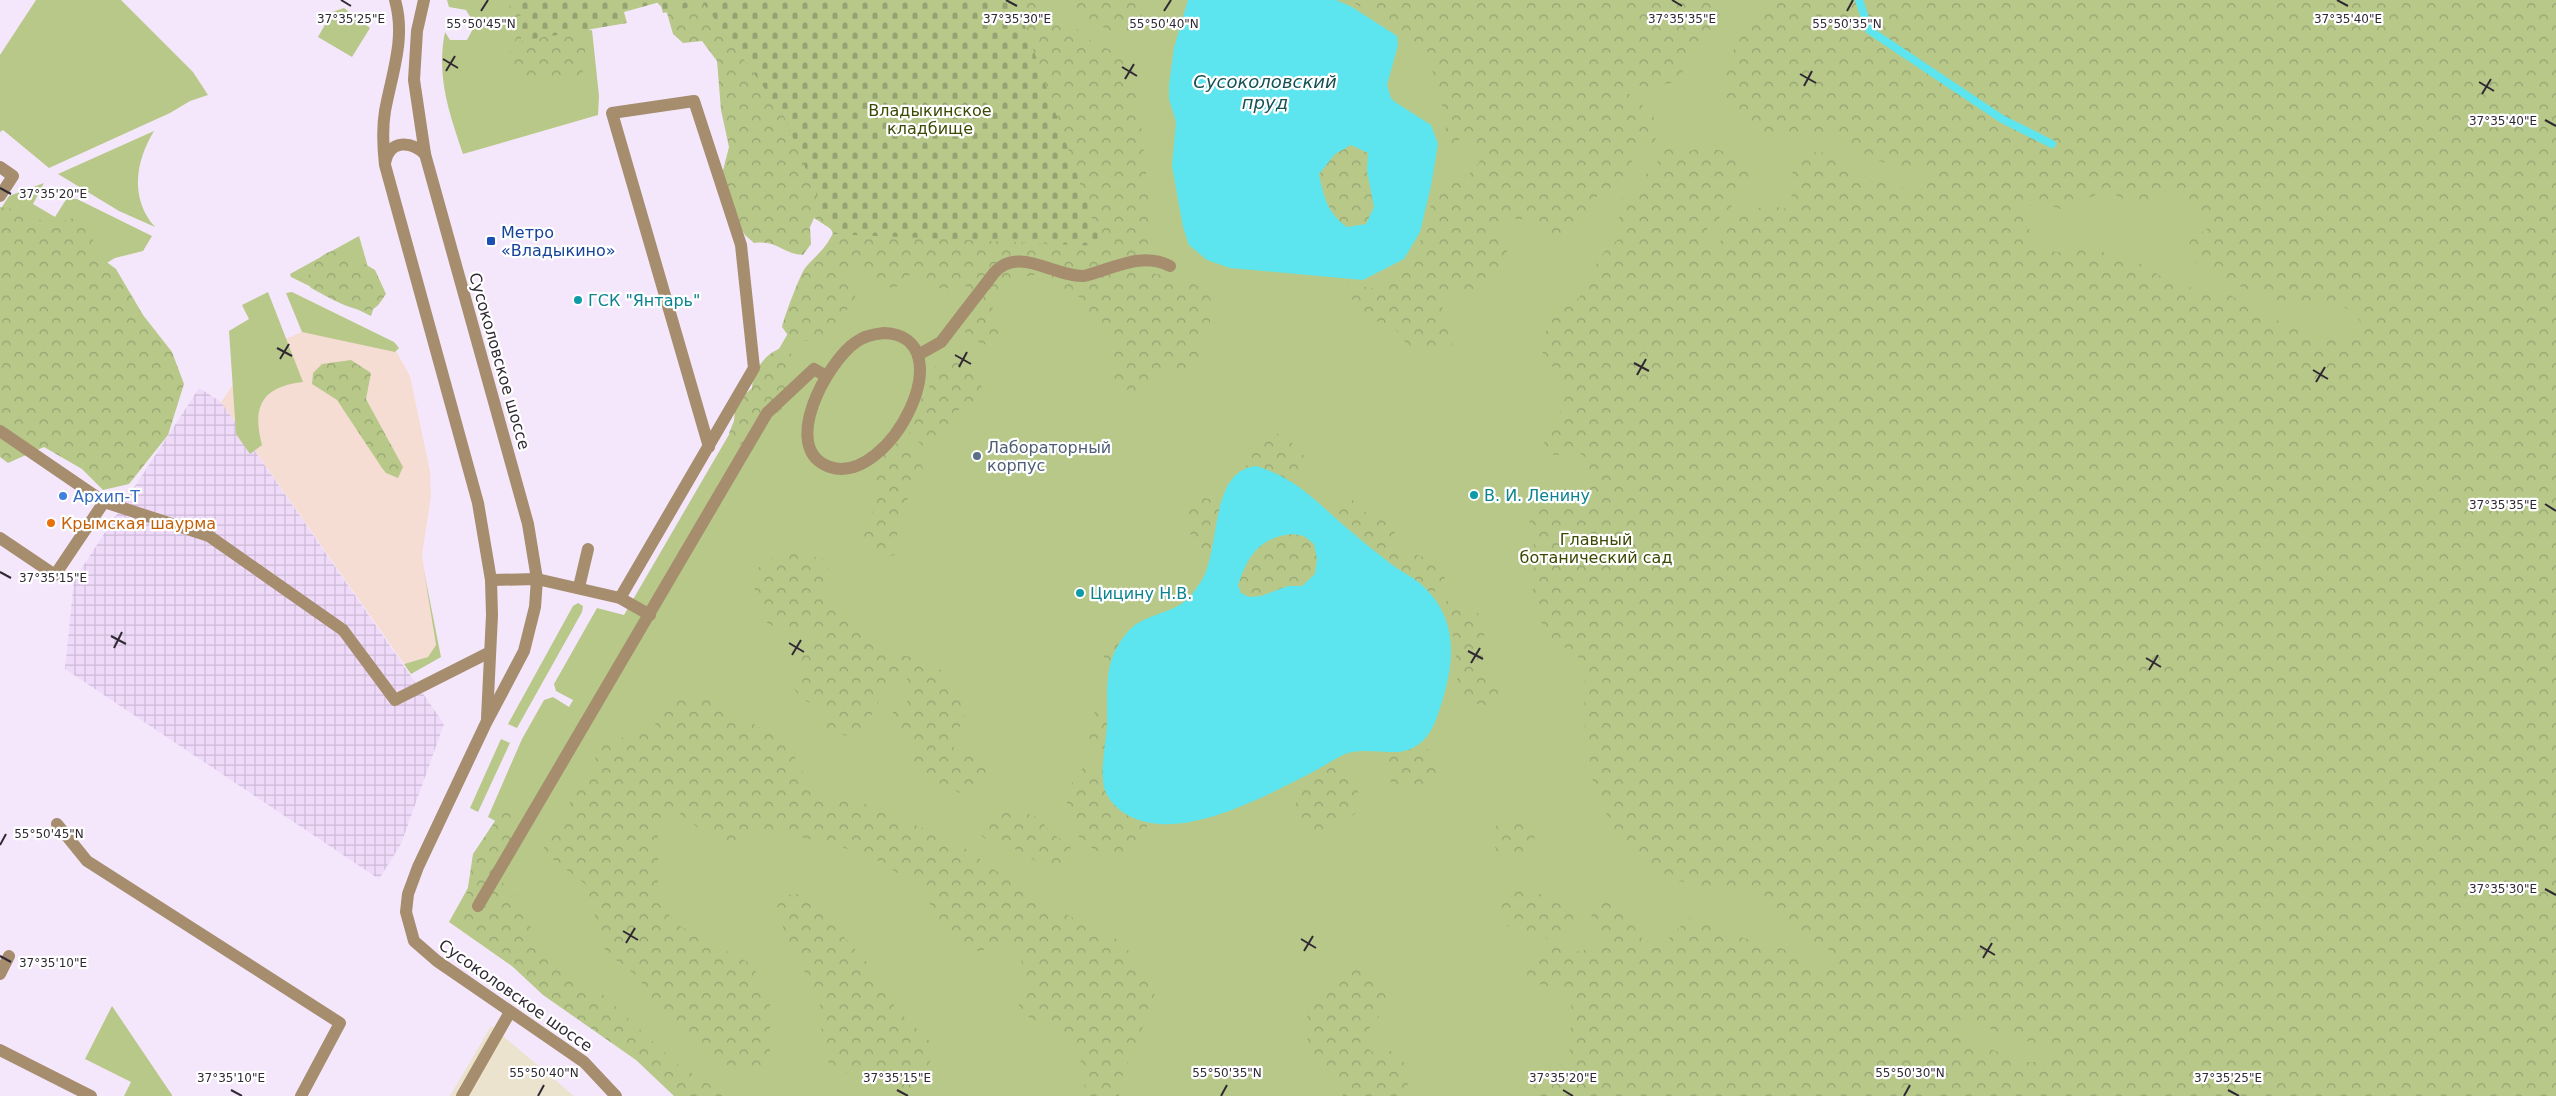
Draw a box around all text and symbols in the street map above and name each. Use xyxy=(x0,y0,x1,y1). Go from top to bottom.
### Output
text: 37°35'25"E xyxy=(317,12,385,26)
text: 37°35'30"E xyxy=(983,12,1051,26)
text: 37°35'35"E xyxy=(1648,12,1716,26)
text: 37°35'40"E xyxy=(2314,12,2382,26)
text: 55°50'45"N xyxy=(446,17,516,31)
text: 55°50'40"N xyxy=(1129,17,1199,31)
text: 55°50'35"N xyxy=(1812,17,1882,31)
water label: Сусоколовский пруд xyxy=(1193,71,1337,113)
park label: Владыкинское кладбище xyxy=(868,101,992,138)
text: 37°35'40"E xyxy=(2469,114,2537,128)
text: 37°35'20"E xyxy=(19,187,87,201)
place label: Метро «Владыкино» xyxy=(501,223,616,260)
marker: Метро «Владыкино» xyxy=(485,235,497,247)
street label: Сусоколовское шоссе xyxy=(465,270,534,452)
place label: ГСК "Янтарь" xyxy=(588,291,700,310)
marker: ГСК "Янтарь" xyxy=(572,294,584,306)
place label: Лабораторный корпус xyxy=(987,438,1111,475)
marker: Лабораторный корпус xyxy=(971,450,983,462)
place label: В. И. Ленину xyxy=(1484,486,1590,505)
place label: Архип-Т xyxy=(73,487,140,506)
marker: В. И. Ленину xyxy=(1468,489,1480,501)
marker: Архип-Т xyxy=(57,490,69,502)
text: 37°35'35"E xyxy=(2469,498,2537,512)
place label: Крымская шаурма xyxy=(61,514,216,533)
marker: Крымская шаурма xyxy=(45,517,57,529)
park label: Главный ботанический сад xyxy=(1520,530,1672,567)
text: 37°35'15"E xyxy=(19,571,87,585)
place label: Цицину Н.В. xyxy=(1090,584,1192,603)
marker: Цицину Н.В. xyxy=(1074,587,1086,599)
text: 55°50'45"N xyxy=(14,827,84,841)
text: 37°35'30"E xyxy=(2469,882,2537,896)
street label: Сусоколовское шоссе xyxy=(435,935,596,1056)
text: 37°35'10"E xyxy=(19,956,87,970)
text: 55°50'40"N xyxy=(509,1066,579,1080)
text: 55°50'35"N xyxy=(1192,1066,1262,1080)
text: 55°50'30"N xyxy=(1875,1066,1945,1080)
text: 37°35'10"E xyxy=(197,1071,265,1085)
text: 37°35'15"E xyxy=(863,1071,931,1085)
text: 37°35'20"E xyxy=(1529,1071,1597,1085)
text: 37°35'25"E xyxy=(2194,1071,2262,1085)

